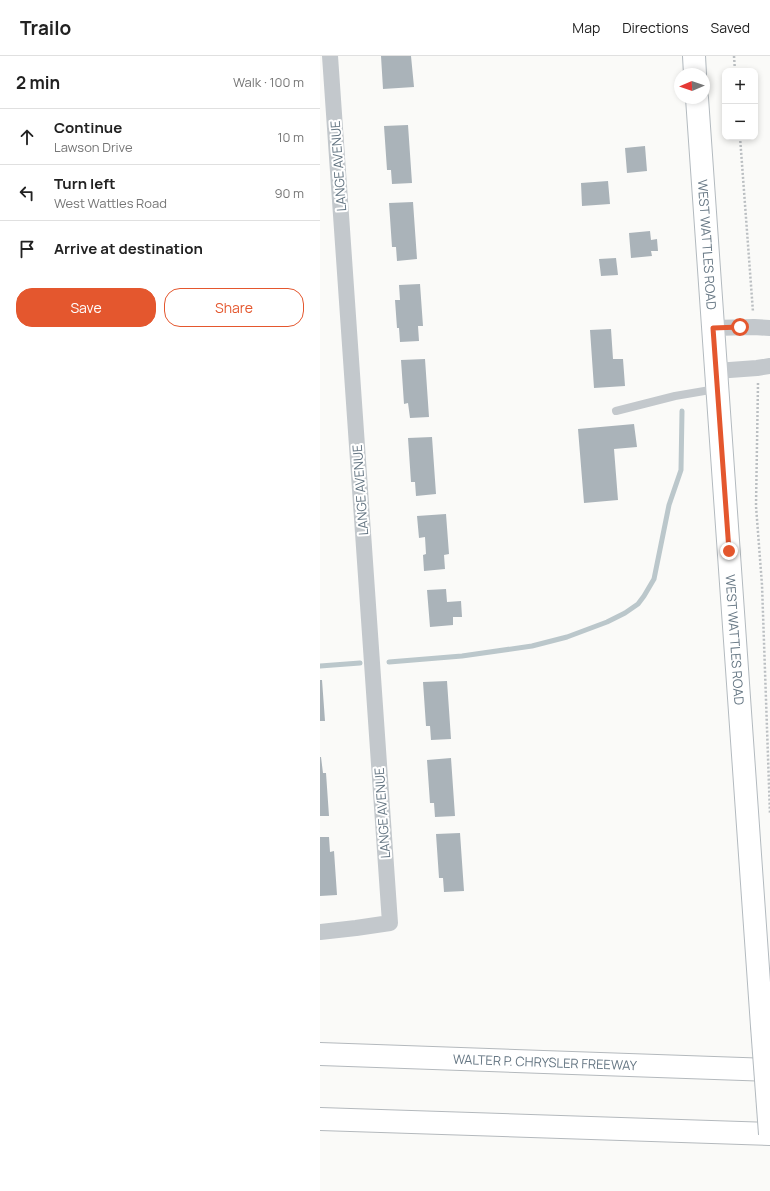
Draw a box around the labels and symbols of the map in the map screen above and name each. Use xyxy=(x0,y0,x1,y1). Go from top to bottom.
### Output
north arrow xyxy=(674,68,710,104)
street label: LANGE AVENUE xyxy=(326,120,350,212)
street label: WEST WATTLES ROAD xyxy=(694,179,721,311)
route start xyxy=(731,318,749,336)
street label: LANGE AVENUE xyxy=(348,444,372,536)
route end xyxy=(720,542,738,560)
street label: WEST WATTLES ROAD xyxy=(721,574,749,706)
street label: LANGE AVENUE xyxy=(370,767,394,859)
street label: WALTER P. CHRYSLER FREEWAY xyxy=(453,1050,638,1074)

